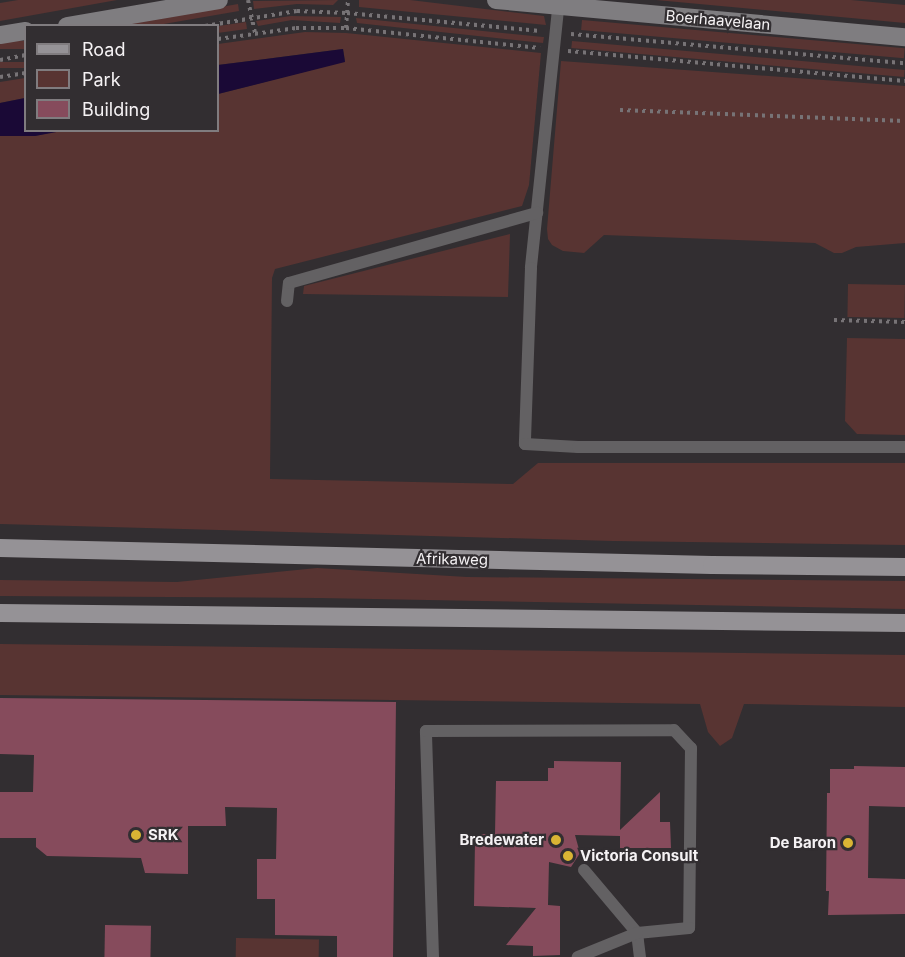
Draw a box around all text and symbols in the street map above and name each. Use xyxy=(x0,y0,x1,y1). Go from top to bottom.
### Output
street label: Boerhaavelaan xyxy=(665,6,771,34)
legend xyxy=(24,24,219,132)
text: Road xyxy=(82,39,125,60)
text: Park xyxy=(82,69,121,90)
text: Building xyxy=(82,99,150,120)
street label: Afrikaweg xyxy=(416,549,488,569)
place label: SRK xyxy=(148,826,178,844)
marker: SRK xyxy=(129,828,143,842)
place label: Bredewater xyxy=(459,831,544,849)
marker: Bredewater xyxy=(549,833,563,847)
place label: De Baron xyxy=(770,834,836,852)
marker: De Baron xyxy=(841,836,855,850)
place label: Victoria Consult xyxy=(580,847,698,865)
marker: Victoria Consult xyxy=(561,849,575,863)

